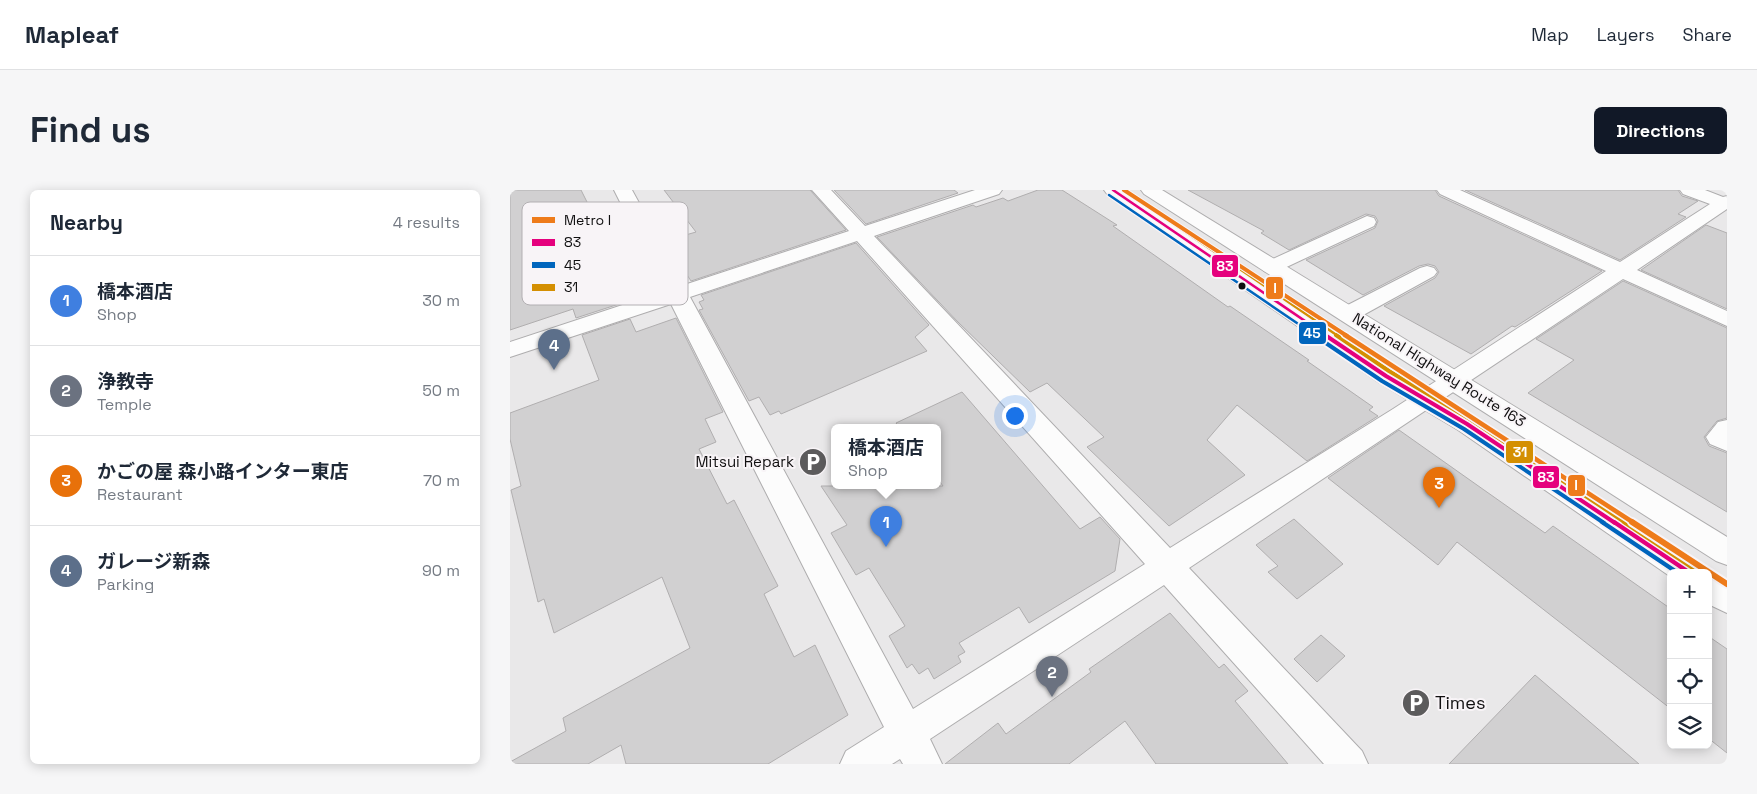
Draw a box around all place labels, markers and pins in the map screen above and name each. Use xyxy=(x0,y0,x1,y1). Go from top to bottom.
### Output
unlabelled marker xyxy=(1237,281,1247,291)
pin: 4 xyxy=(538,329,570,370)
parking icon: Mitsui Repark xyxy=(798,447,828,477)
place label: Mitsui Repark xyxy=(695,452,794,471)
pin: 3 xyxy=(1423,467,1455,508)
pin: 1 xyxy=(870,506,902,547)
pin: 2 xyxy=(1036,656,1068,697)
parking icon: Times xyxy=(1401,688,1431,718)
place label: Times xyxy=(1435,691,1485,714)

